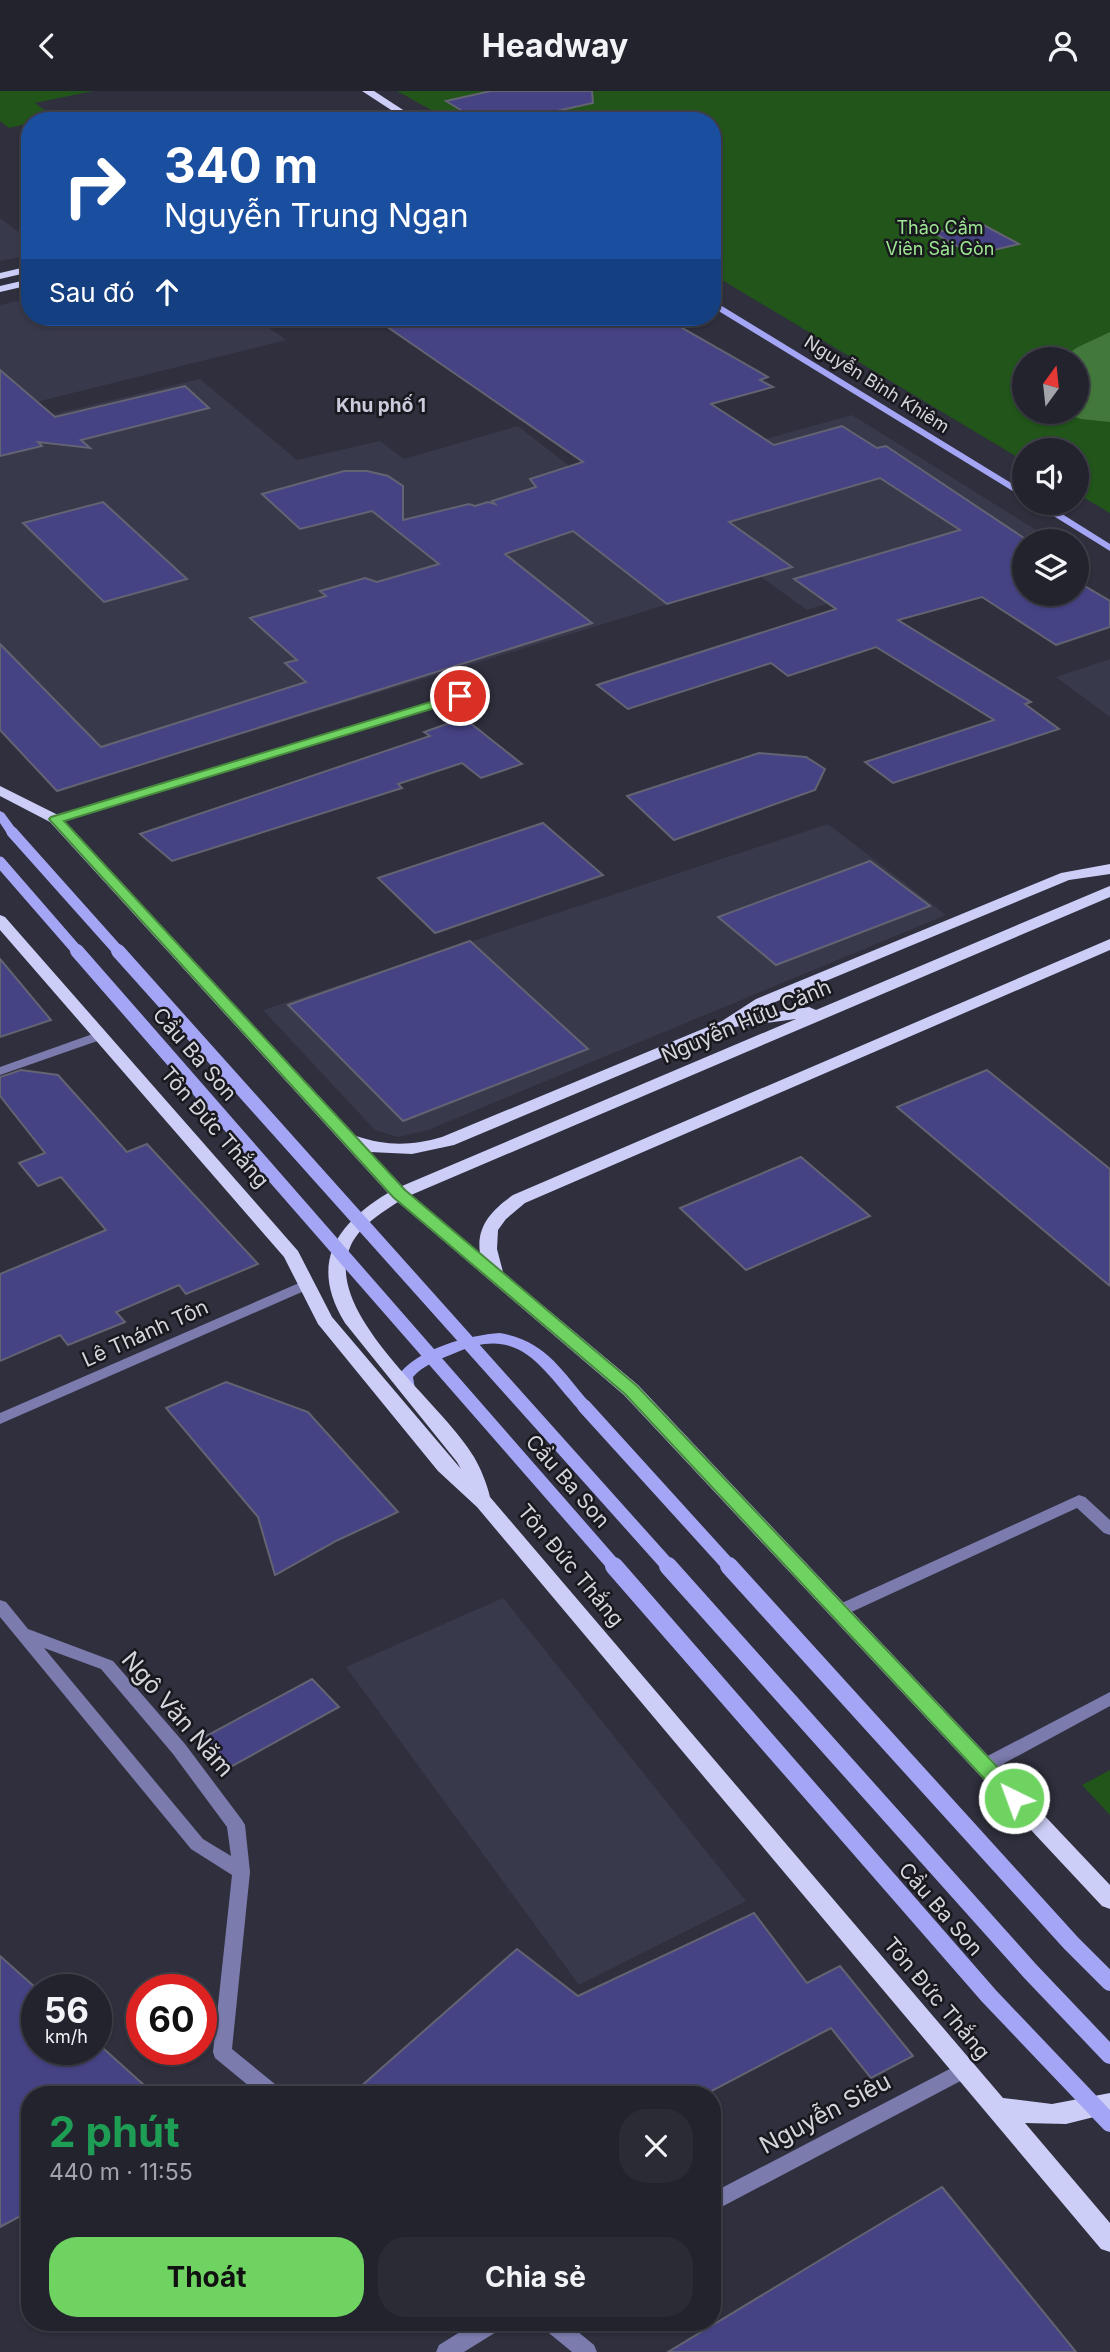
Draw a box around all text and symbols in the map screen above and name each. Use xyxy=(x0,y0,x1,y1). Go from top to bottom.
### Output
text: Headway xyxy=(482,26,628,65)
icon: back xyxy=(28,27,66,65)
icon: person xyxy=(1044,27,1082,65)
text: 340 m xyxy=(164,136,318,195)
icon: right xyxy=(49,140,140,231)
text: Nguyễn Trung Ngạn xyxy=(164,196,469,235)
park label: Thảo Cầm Viên Sài Gòn xyxy=(886,217,994,259)
icon: ahead xyxy=(148,273,186,311)
text: Sau đó xyxy=(49,277,134,308)
street label: Nguyễn Bỉnh Khiêm xyxy=(801,331,953,437)
north arrow xyxy=(1012,347,1088,423)
map controls xyxy=(1012,347,1089,606)
district label: Khu phố 1 xyxy=(336,394,426,417)
button: sound xyxy=(1012,438,1089,515)
button: layers xyxy=(1012,529,1089,606)
pin xyxy=(430,666,490,726)
icon: arrive xyxy=(441,677,479,715)
street label: Nguyễn Hữu Cảnh xyxy=(657,974,835,1068)
street label: Cầu Ba Son xyxy=(148,1002,242,1106)
street label: Tôn Đức Thắng xyxy=(156,1061,274,1193)
street label: Lê Thánh Tôn xyxy=(78,1294,212,1372)
street label: Cầu Ba Son xyxy=(521,1429,615,1533)
street label: Tôn Đức Thắng xyxy=(513,1499,629,1631)
street label: Ngô Văn Năm xyxy=(116,1646,240,1782)
position arrow xyxy=(977,1761,1051,1835)
street label: Cầu Ba Son xyxy=(894,1857,988,1961)
street label: Tôn Đức Thắng xyxy=(879,1932,995,2064)
speed limit sign: 60 xyxy=(126,1974,217,2065)
text: 56 xyxy=(44,1989,89,2031)
text: km/h xyxy=(45,2026,88,2047)
street label: Nguyễn Siêu xyxy=(754,2066,896,2160)
text: 2 phút xyxy=(49,2106,180,2157)
button: close xyxy=(619,2109,693,2183)
text: 440 m · 11:55 xyxy=(49,2158,193,2186)
button: Thoát xyxy=(49,2237,364,2317)
button: Chia sẻ xyxy=(378,2237,693,2317)

